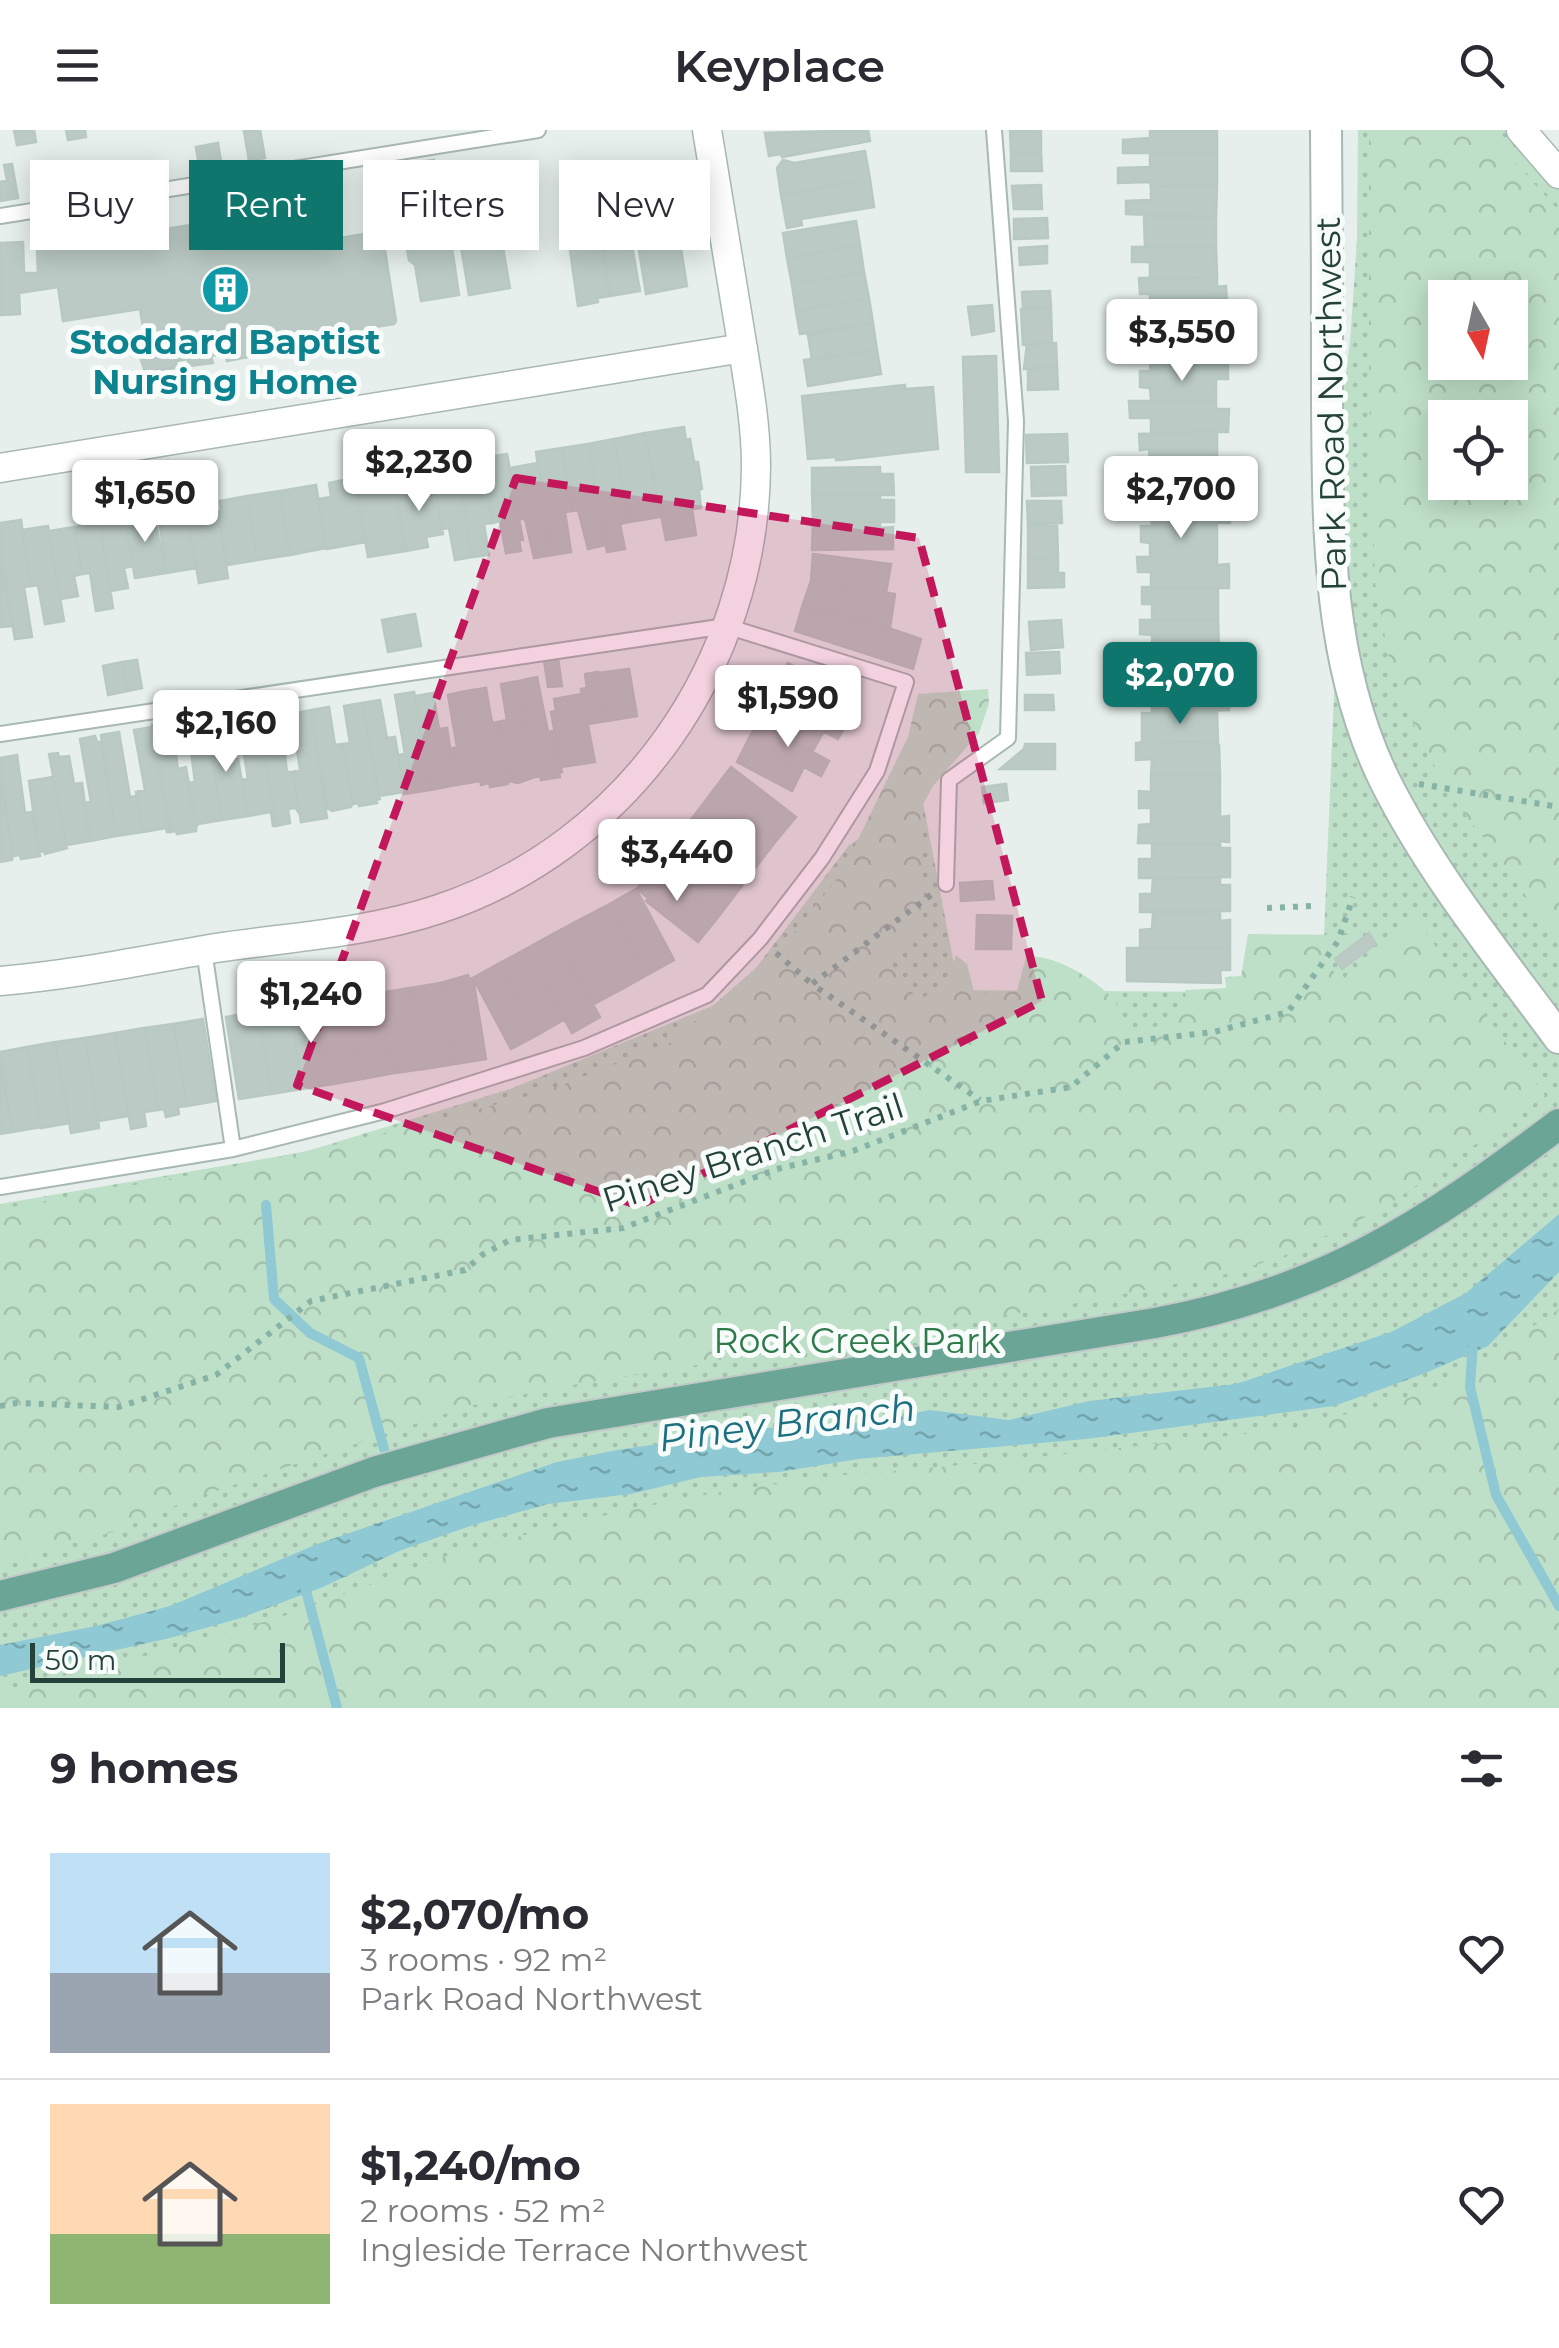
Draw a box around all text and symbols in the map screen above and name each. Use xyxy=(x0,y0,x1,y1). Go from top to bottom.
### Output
icon: menu xyxy=(50,38,105,93)
text: Keyplace xyxy=(674,38,885,93)
icon: search xyxy=(1454,38,1509,93)
chip: Buy xyxy=(30,160,169,250)
chip: Rent xyxy=(189,160,343,250)
chip: Filters xyxy=(363,160,539,250)
chip: New xyxy=(559,160,710,250)
street label: Park Road Northwest xyxy=(1306,216,1355,592)
building icon: Stoddard Baptist Nursing Home xyxy=(199,264,251,316)
north arrow xyxy=(1428,280,1528,380)
map controls xyxy=(1428,280,1528,500)
pin: $3,550 xyxy=(1101,299,1263,384)
text: $3,550 xyxy=(1128,312,1236,351)
place label: Stoddard Baptist Nursing Home xyxy=(70,320,380,403)
button: locate xyxy=(1428,400,1528,500)
pin: $2,230 xyxy=(338,429,500,514)
text: $2,230 xyxy=(365,442,473,481)
pin: $2,700 xyxy=(1100,456,1262,541)
pin: $1,650 xyxy=(64,460,226,545)
text: $2,700 xyxy=(1126,469,1236,508)
text: $1,650 xyxy=(94,473,196,512)
pin: $2,070 xyxy=(1099,642,1261,727)
text: $2,070 xyxy=(1125,655,1235,694)
pin: $1,590 xyxy=(707,665,869,750)
text: $1,590 xyxy=(737,678,839,717)
pin: $2,160 xyxy=(145,690,307,775)
text: $2,160 xyxy=(175,703,277,742)
pin: $3,440 xyxy=(596,819,758,904)
text: $3,440 xyxy=(620,832,734,871)
pin: $1,240 xyxy=(230,961,392,1046)
text: $1,240 xyxy=(259,974,363,1013)
street label: Piney Branch Trail xyxy=(597,1083,909,1222)
park label: Rock Creek Park xyxy=(713,1319,1001,1362)
water label: Piney Branch xyxy=(656,1383,918,1462)
scale bar xyxy=(30,1638,285,1682)
text: 50 m xyxy=(45,1643,116,1677)
icon: filters xyxy=(1454,1741,1509,1796)
text: 9 homes xyxy=(50,1742,238,1794)
text: $2,070/mo xyxy=(360,1888,589,1940)
icon: home xyxy=(130,1893,250,2013)
icon: heart xyxy=(1454,1926,1509,1981)
text: 3 rooms · 92 m² xyxy=(360,1940,607,1979)
text: Park Road Northwest xyxy=(360,1979,703,2018)
text: $1,240/mo xyxy=(360,2139,581,2191)
icon: home xyxy=(130,2144,250,2264)
icon: heart xyxy=(1454,2177,1509,2232)
text: 2 rooms · 52 m² xyxy=(360,2191,606,2230)
text: Ingleside Terrace Northwest xyxy=(360,2230,808,2269)

